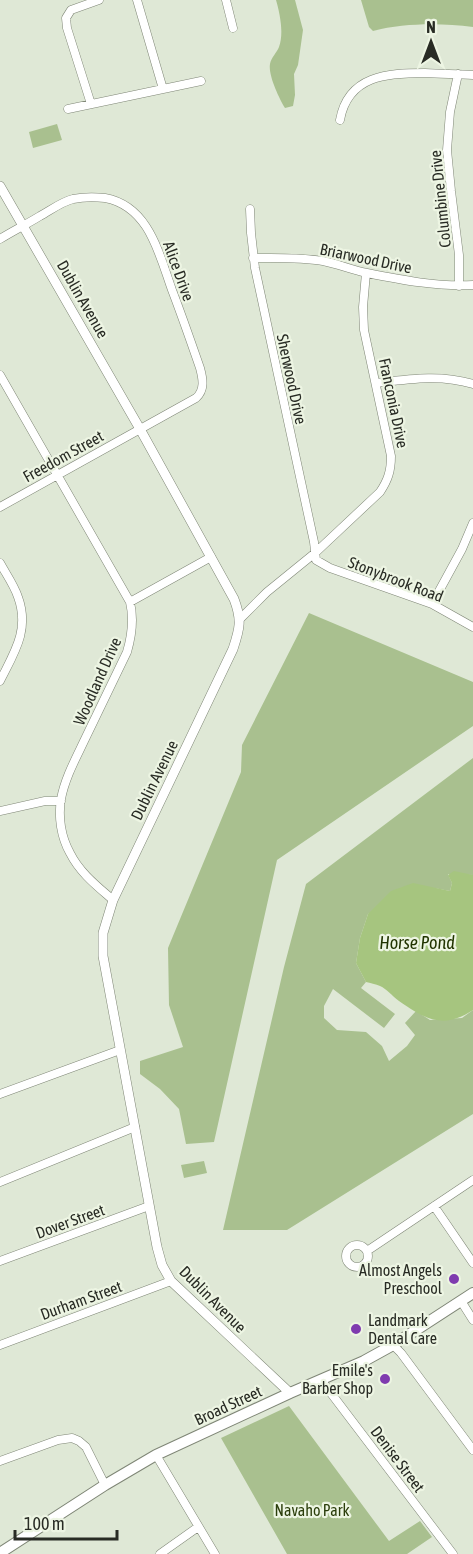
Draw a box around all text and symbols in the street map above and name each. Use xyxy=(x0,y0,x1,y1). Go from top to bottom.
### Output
north arrow xyxy=(401,12,461,72)
text: N xyxy=(426,18,436,36)
street label: Columbine Drive xyxy=(426,149,454,249)
street label: Alice Drive xyxy=(160,239,198,303)
street label: Briarwood Drive xyxy=(318,239,414,277)
street label: Dublin Avenue xyxy=(54,257,112,341)
street label: Sherwood Drive xyxy=(274,332,310,426)
street label: Franconia Drive xyxy=(376,356,412,450)
street label: Freedom Street xyxy=(20,426,107,485)
street label: Stonybrook Road xyxy=(346,553,446,606)
street label: Woodland Drive xyxy=(70,634,124,728)
street label: Dublin Avenue xyxy=(127,737,181,823)
water label: Horse Pond xyxy=(379,932,455,953)
street label: Dover Street xyxy=(33,1200,107,1242)
place label: Almost Angels Preschool xyxy=(359,1261,443,1297)
street label: Dublin Avenue xyxy=(176,1262,250,1336)
marker: Almost Angels Preschool xyxy=(447,1272,461,1286)
street label: Durham Street xyxy=(38,1277,125,1323)
place label: Landmark Dental Care xyxy=(368,1311,437,1347)
marker: Landmark Dental Care xyxy=(349,1322,363,1336)
place label: Emile's Barber Shop xyxy=(302,1361,373,1398)
marker: Emile's Barber Shop xyxy=(378,1372,392,1386)
street label: Broad Street xyxy=(191,1381,265,1428)
street label: Denise Street xyxy=(367,1422,429,1496)
park label: Navaho Park xyxy=(275,1501,349,1519)
scale bar xyxy=(15,1503,117,1541)
text: 100 m xyxy=(24,1513,65,1534)

